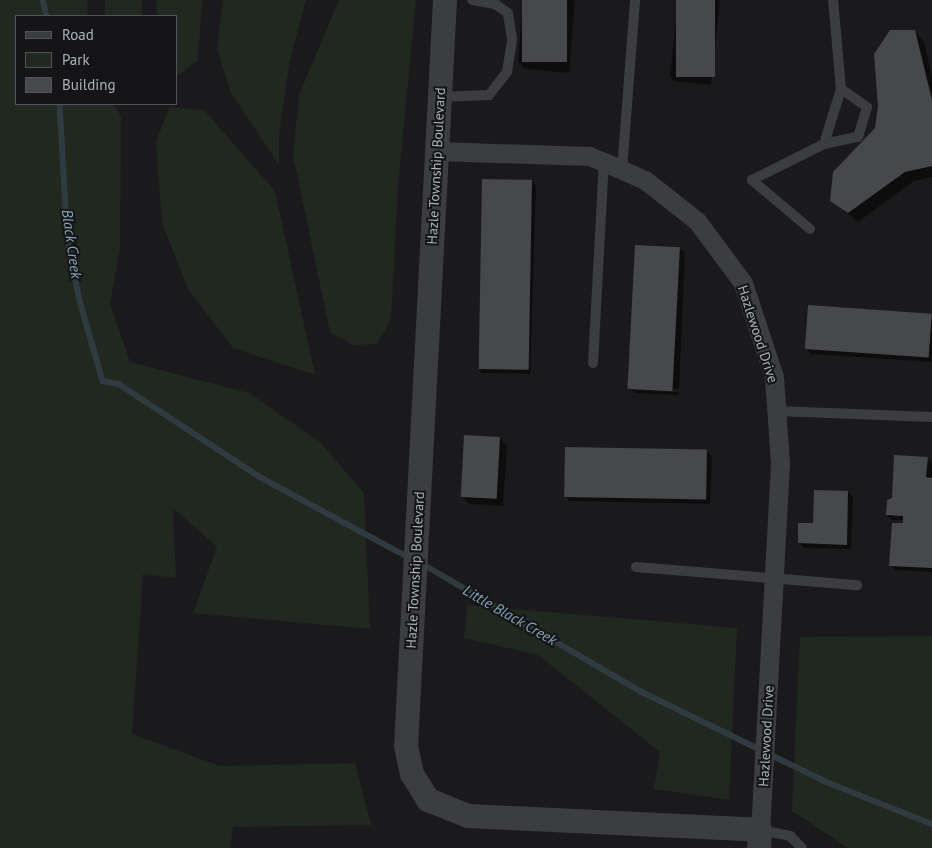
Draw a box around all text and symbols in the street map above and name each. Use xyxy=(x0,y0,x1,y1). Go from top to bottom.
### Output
legend xyxy=(15,15,178,105)
text: Road xyxy=(62,25,94,44)
text: Park xyxy=(62,50,90,69)
text: Building xyxy=(62,75,116,94)
street label: Hazle Township Boulevard xyxy=(423,87,449,245)
water label: Black Creek xyxy=(58,208,86,280)
street label: Hazlewood Drive xyxy=(734,283,782,385)
street label: Hazle Township Boulevard xyxy=(402,491,428,649)
water label: Little Black Creek xyxy=(460,581,560,649)
street label: Hazlewood Drive xyxy=(755,685,777,787)

